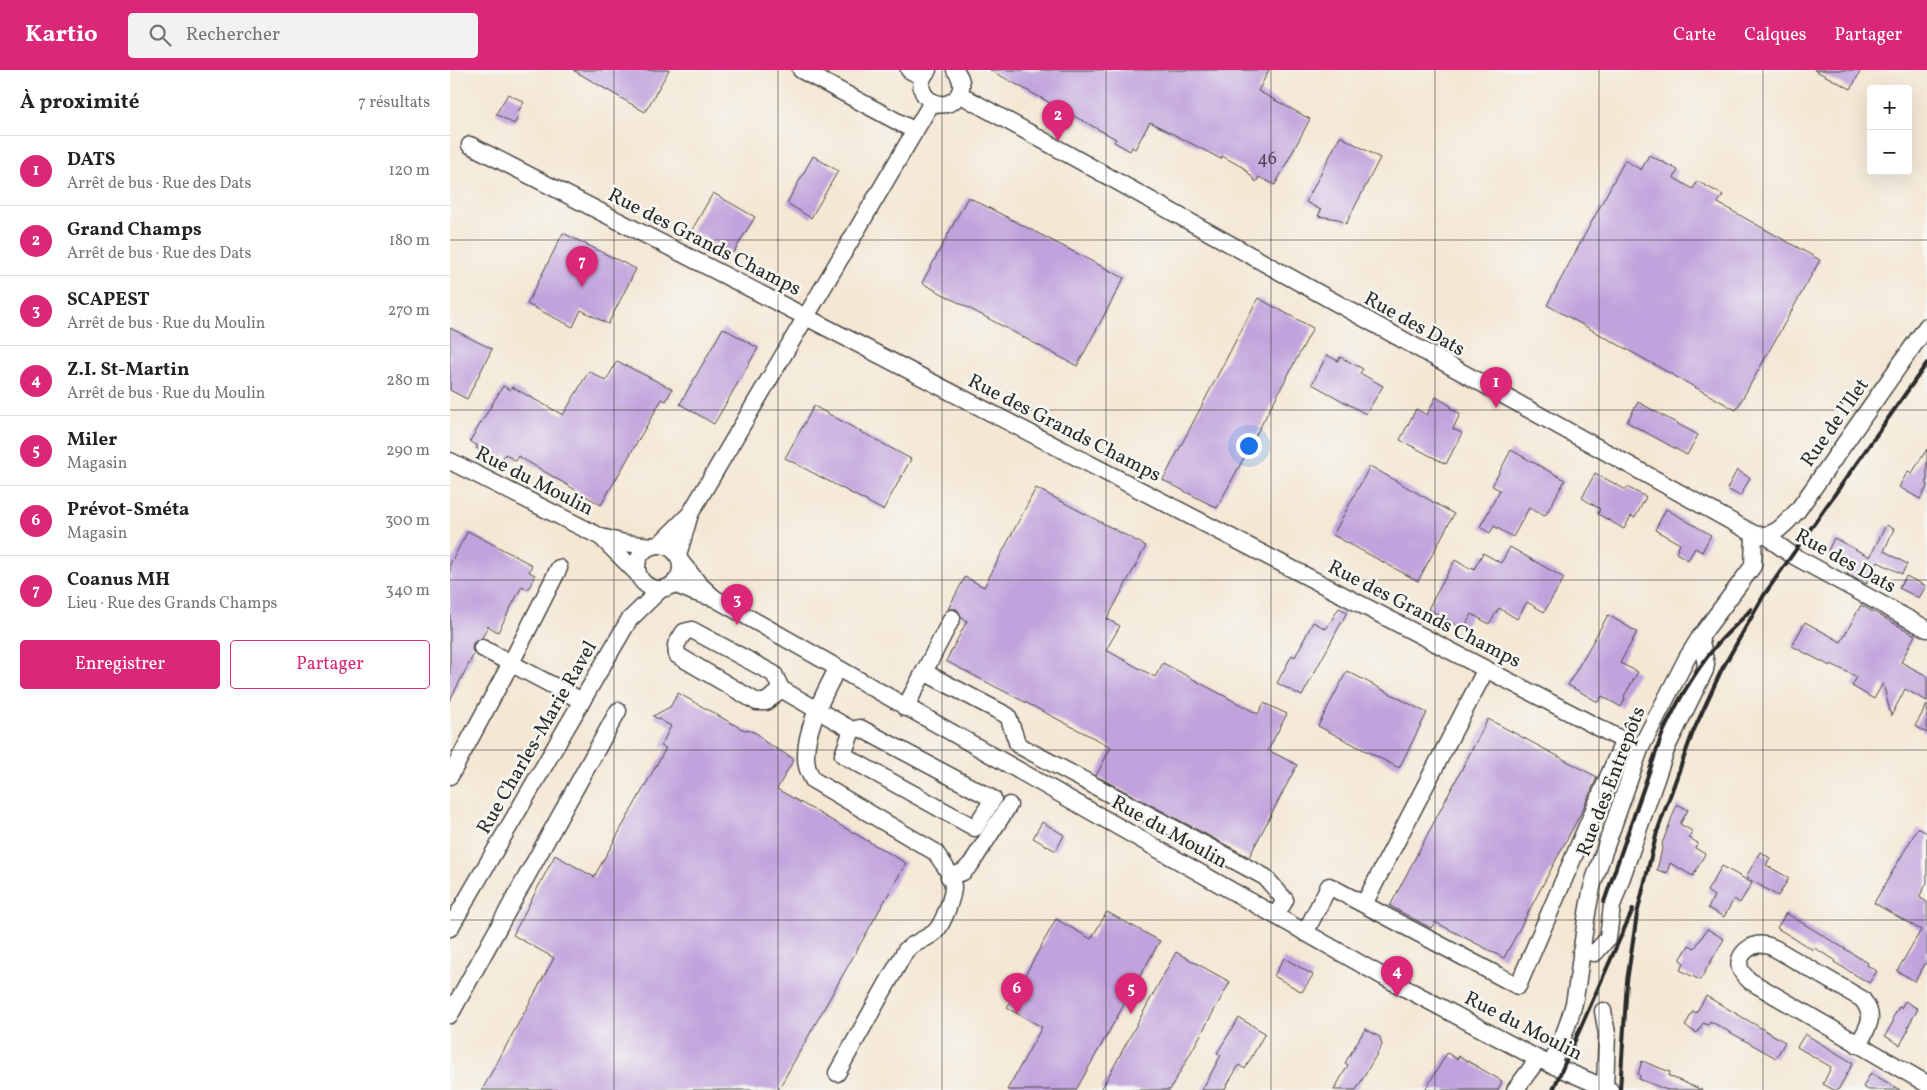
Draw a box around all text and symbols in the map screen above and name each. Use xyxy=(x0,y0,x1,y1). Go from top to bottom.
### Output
search box xyxy=(128,13,478,58)
text: Kartio xyxy=(25,18,98,52)
icon: search xyxy=(146,21,174,49)
text: Rechercher xyxy=(186,22,280,48)
text: Carte xyxy=(1673,23,1716,48)
text: Calques xyxy=(1744,23,1806,48)
text: Partager xyxy=(1834,23,1902,48)
map controls xyxy=(1867,85,1912,175)
button: + xyxy=(1867,85,1912,130)
text: À proximité xyxy=(20,88,139,117)
text: 7 résultats xyxy=(358,92,430,114)
pin: 2 xyxy=(1042,100,1074,141)
button: − xyxy=(1867,130,1912,175)
text: DATS xyxy=(67,147,115,173)
house number: 46 xyxy=(1257,147,1277,172)
text: 1 xyxy=(33,160,39,182)
text: 120 m xyxy=(388,160,430,182)
text: Arrêt de bus · Rue des Dats xyxy=(67,173,251,195)
street label: Rue des Grands Champs xyxy=(603,182,805,304)
text: Grand Champs xyxy=(67,217,202,243)
text: 2 xyxy=(32,230,40,252)
text: 180 m xyxy=(389,230,430,252)
text: Arrêt de bus · Rue des Dats xyxy=(67,243,251,265)
pin: 7 xyxy=(566,246,598,287)
street label: Rue des Dats xyxy=(1358,285,1470,364)
text: SCAPEST xyxy=(67,287,150,313)
text: 3 xyxy=(32,300,40,322)
text: 270 m xyxy=(388,300,430,322)
text: Arrêt de bus · Rue du Moulin xyxy=(67,313,265,335)
text: Z.I. St-Martin xyxy=(67,357,189,383)
pin: 1 xyxy=(1480,367,1512,408)
street label: Rue des Grands Champs xyxy=(963,368,1165,490)
text: 4 xyxy=(31,370,41,392)
text: 280 m xyxy=(386,370,430,392)
street label: Rue de l'Ilet xyxy=(1795,373,1877,473)
text: Arrêt de bus · Rue du Moulin xyxy=(67,383,265,405)
text: Miler xyxy=(67,427,117,453)
your location xyxy=(1236,433,1262,459)
text: 5 xyxy=(32,440,40,462)
text: 290 m xyxy=(386,440,430,462)
street label: Rue du Moulin xyxy=(470,440,598,524)
text: Magasin xyxy=(67,453,127,475)
text: Prévot-Sméta xyxy=(67,497,189,523)
text: 6 xyxy=(32,510,40,532)
text: 300 m xyxy=(385,510,430,532)
street label: Rue des Dats xyxy=(1789,522,1901,601)
text: Magasin xyxy=(67,523,127,545)
street label: Rue des Grands Champs xyxy=(1323,554,1525,676)
text: Coanus MH xyxy=(67,567,170,593)
text: 7 xyxy=(32,580,40,602)
text: 340 m xyxy=(386,580,430,602)
pin: 3 xyxy=(721,584,753,625)
text: Lieu · Rue des Grands Champs xyxy=(67,593,277,615)
street label: Rue Charles-Marie Ravel xyxy=(471,636,605,840)
button: Enregistrer xyxy=(20,640,220,689)
button: Partager xyxy=(230,640,430,689)
street label: Rue des Entrepôts xyxy=(1570,703,1653,861)
street label: Rue du Moulin xyxy=(1106,789,1232,876)
pin: 4 xyxy=(1381,956,1413,997)
pin: 6 xyxy=(1001,973,1033,1014)
pin: 5 xyxy=(1115,973,1147,1014)
street label: Rue du Moulin xyxy=(1459,985,1587,1069)

